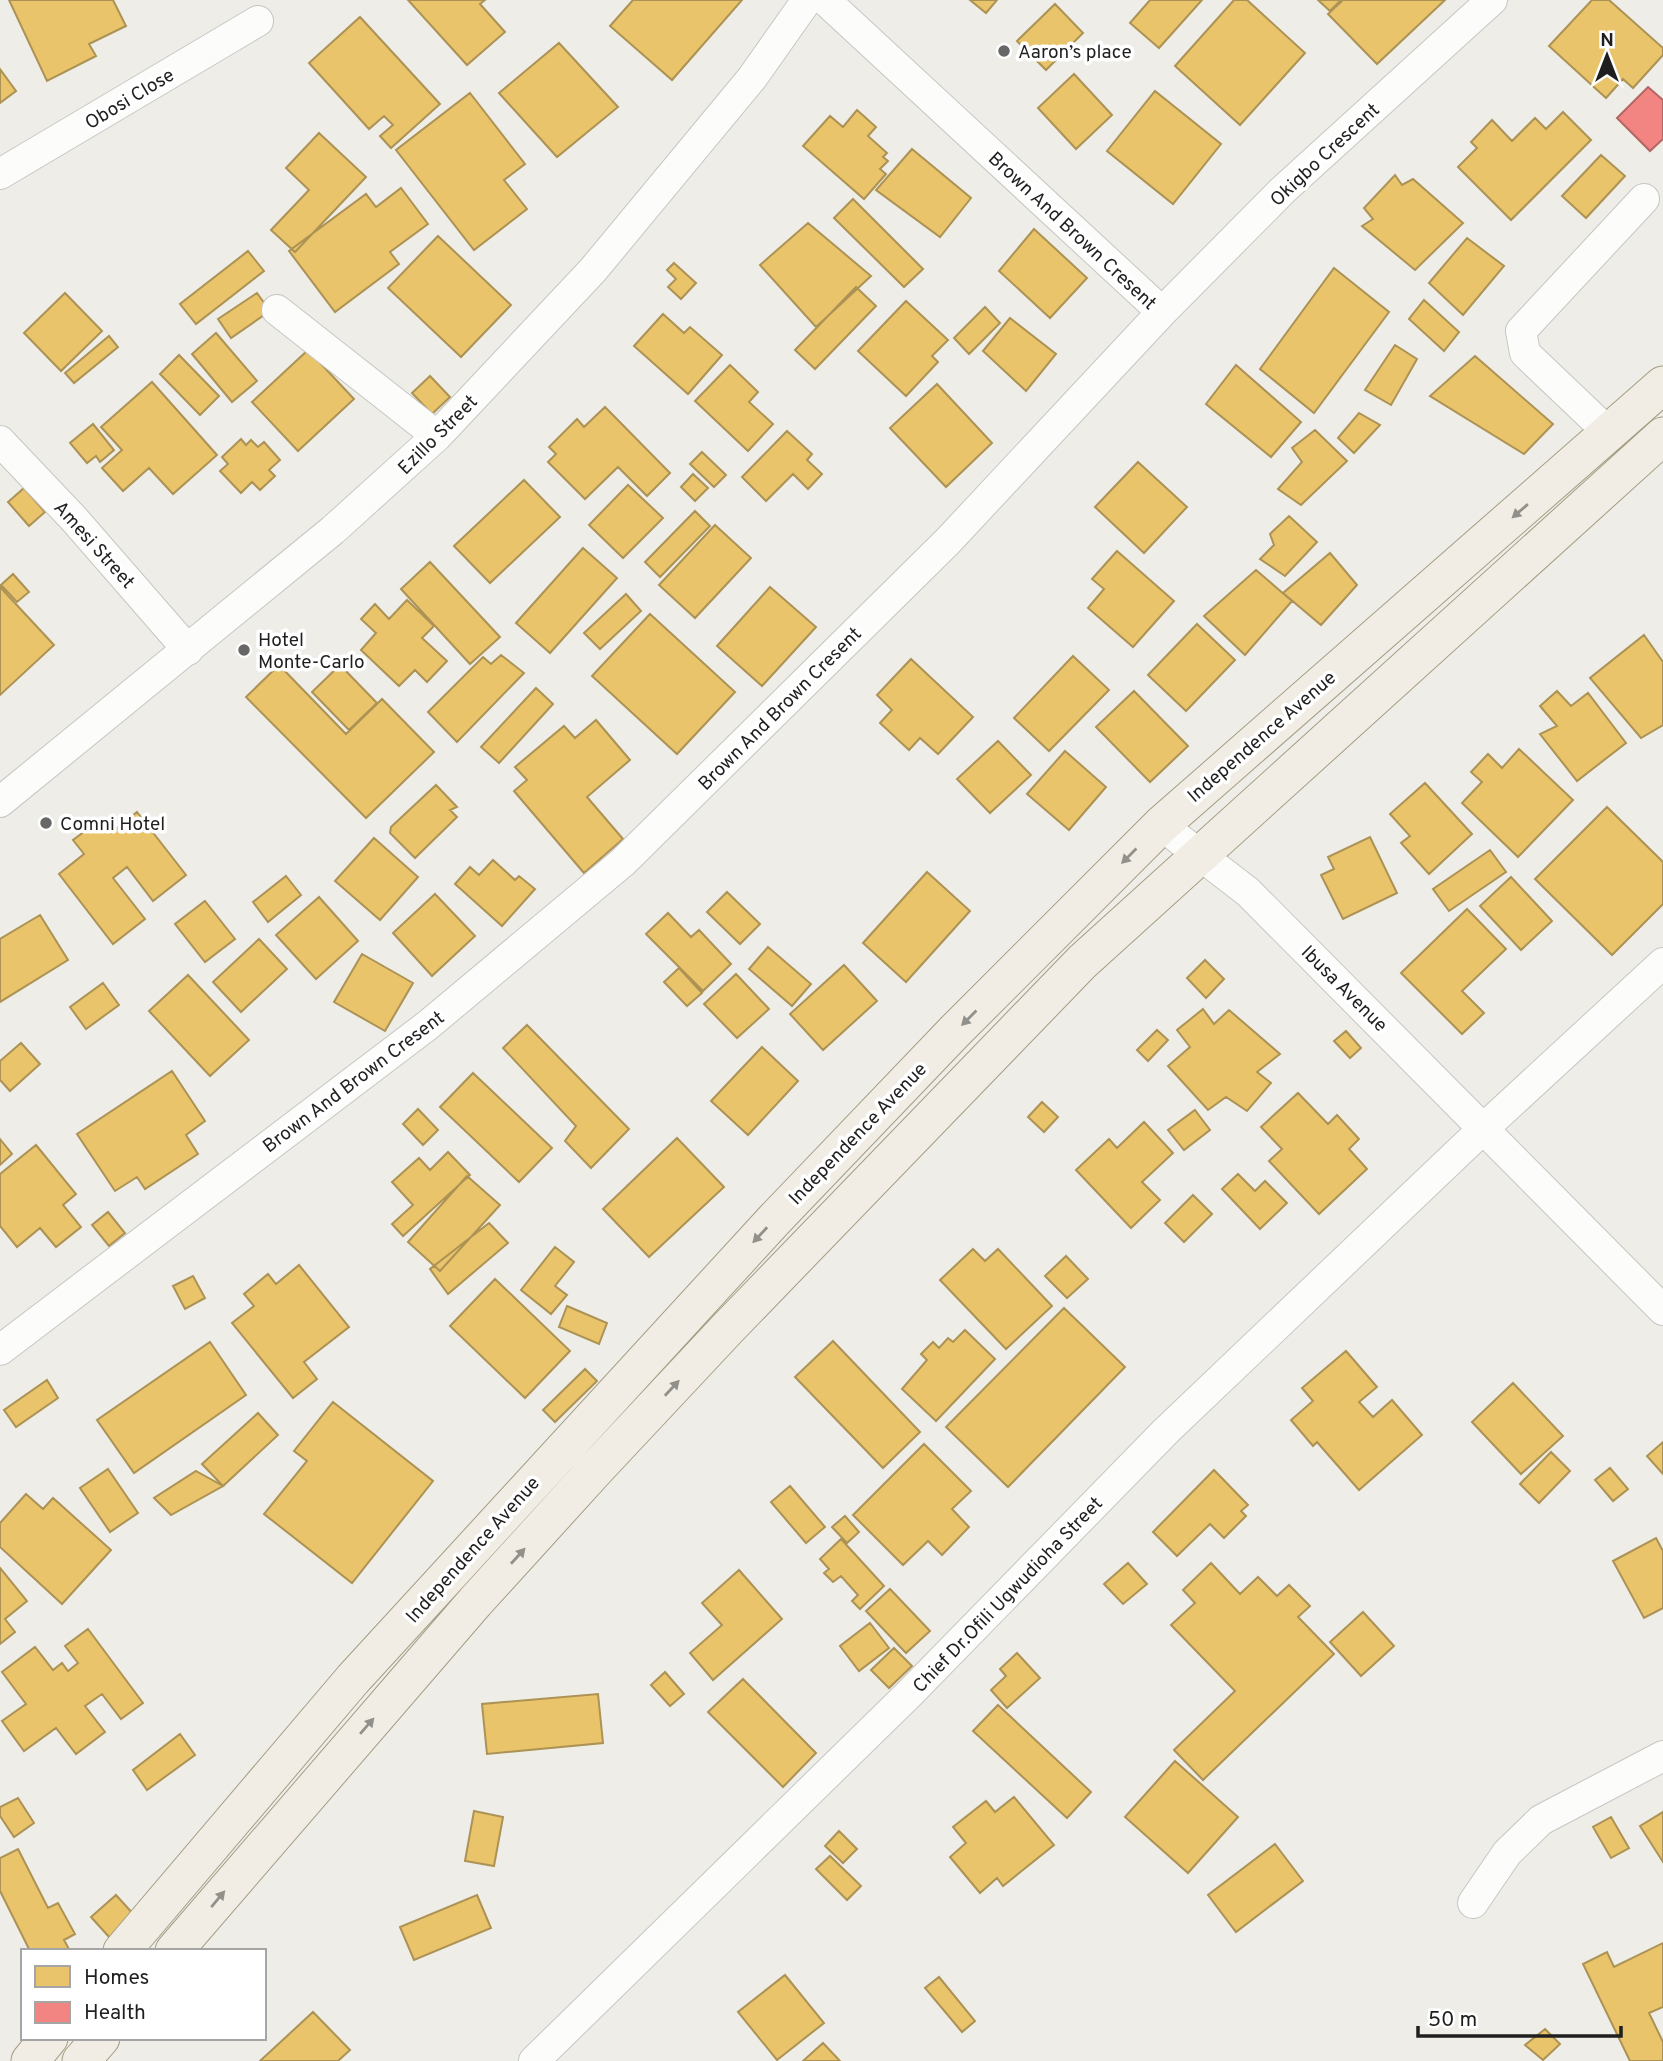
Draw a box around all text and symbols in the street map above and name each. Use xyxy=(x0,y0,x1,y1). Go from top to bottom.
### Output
north arrow xyxy=(1572,21,1642,91)
text: N xyxy=(1600,29,1614,53)
place label: Aaron’s place xyxy=(1018,41,1132,65)
marker: Aaron’s place xyxy=(996,43,1012,59)
street label: Obosi Close xyxy=(81,64,179,136)
street label: Okigbo Crescent xyxy=(1266,99,1385,212)
street label: Brown And Brown Cresent xyxy=(983,147,1161,316)
street label: Ezillo Street xyxy=(393,390,483,480)
street label: Amesi Street xyxy=(48,496,139,594)
one-way arrow xyxy=(1511,503,1529,519)
street label: Brown And Brown Cresent xyxy=(694,623,867,796)
place label: Hotel Monte-Carlo xyxy=(258,629,365,675)
marker: Hotel Monte-Carlo xyxy=(236,642,252,658)
street label: Independence Avenue xyxy=(1183,666,1342,809)
place label: Comni Hotel xyxy=(60,813,165,837)
marker: Comni Hotel xyxy=(38,815,54,831)
one-way arrow xyxy=(1121,848,1138,864)
street label: Ibusa Avenue xyxy=(1295,941,1392,1038)
street label: Brown And Brown Cresent xyxy=(259,1006,450,1159)
one-way arrow xyxy=(961,1009,977,1026)
street label: Independence Avenue xyxy=(784,1058,933,1211)
one-way arrow xyxy=(753,1226,769,1243)
one-way arrow xyxy=(663,1380,680,1397)
street label: Independence Avenue xyxy=(401,1472,546,1629)
street label: Chief Dr.Ofili Ugwudioha Street xyxy=(908,1492,1109,1699)
one-way arrow xyxy=(509,1548,525,1565)
one-way arrow xyxy=(359,1718,374,1735)
one-way arrow xyxy=(210,1890,225,1907)
legend xyxy=(21,1949,266,2040)
text: Homes xyxy=(84,1965,149,1992)
scale bar xyxy=(1418,1994,1621,2038)
text: Health xyxy=(84,2000,146,2027)
text: 50 m xyxy=(1428,2007,1477,2034)

